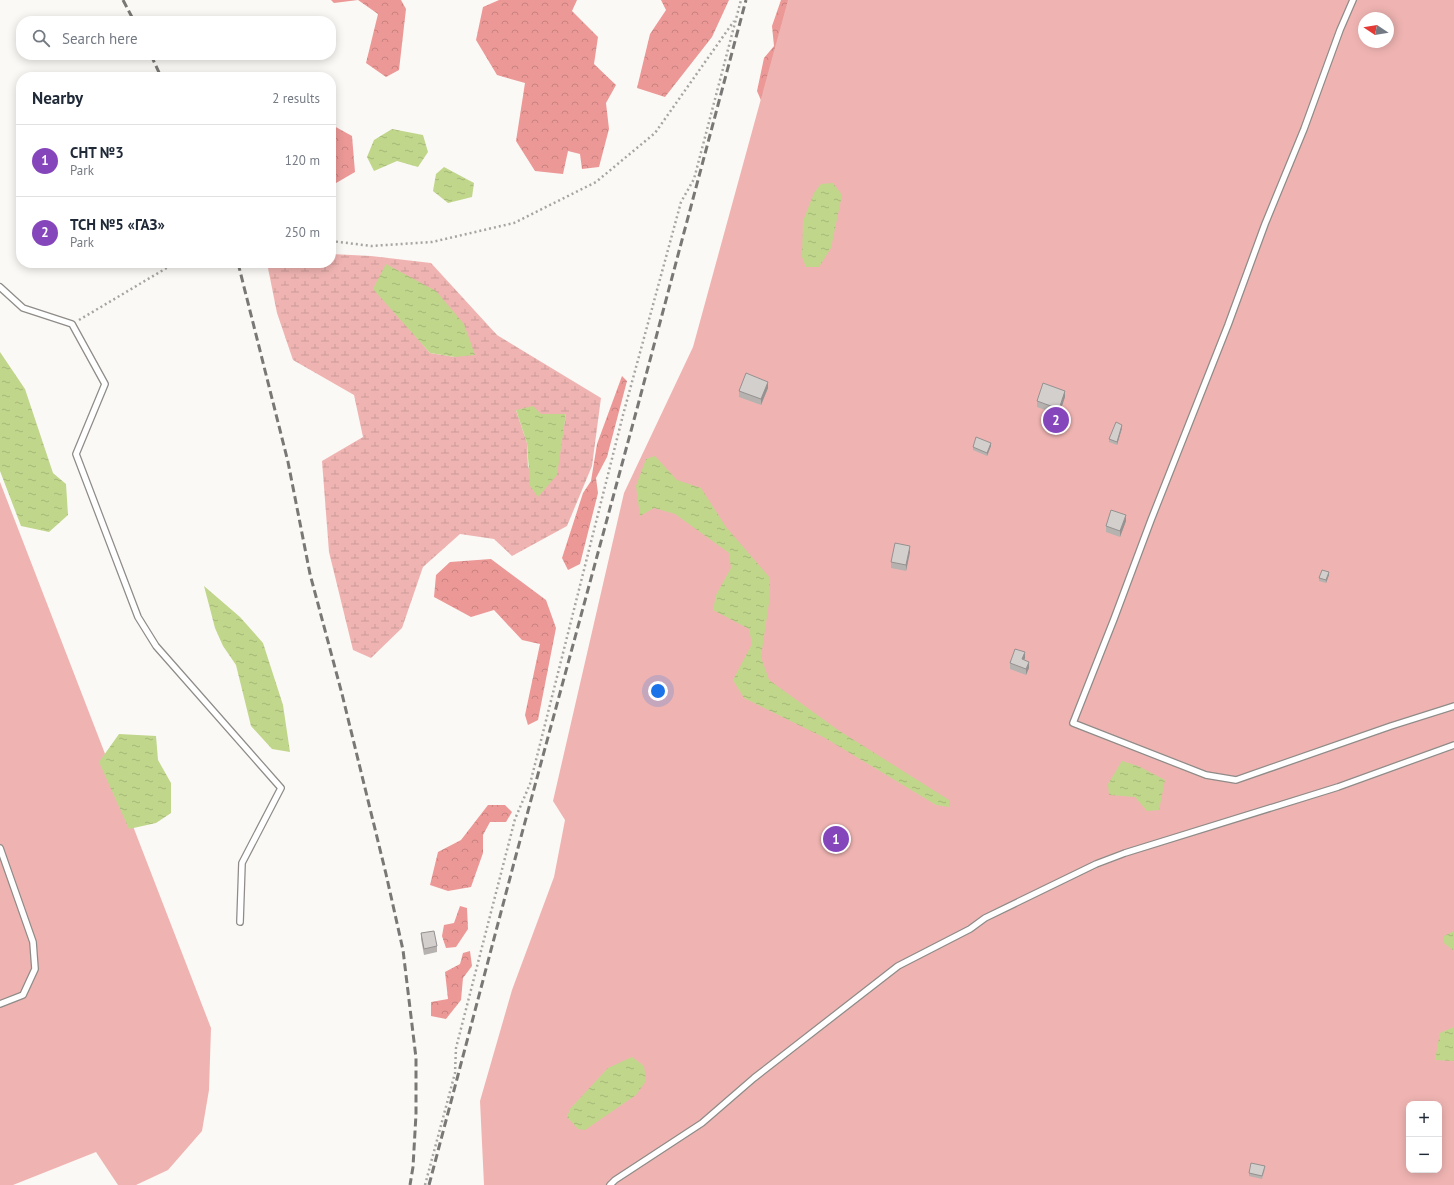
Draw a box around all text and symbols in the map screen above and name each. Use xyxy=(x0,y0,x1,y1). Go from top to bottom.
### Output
north arrow xyxy=(1358,12,1394,48)
search box xyxy=(16,16,336,60)
icon: search xyxy=(30,27,52,49)
text: Search here xyxy=(62,29,138,48)
text: Nearby xyxy=(32,87,83,109)
text: 2 results xyxy=(272,90,320,107)
text: СНТ №3 xyxy=(70,143,124,162)
text: 1 xyxy=(41,152,49,169)
text: 120 m xyxy=(285,152,320,169)
text: Park xyxy=(70,162,94,179)
text: ТСН №5 «ГАЗ» xyxy=(70,215,165,234)
text: 2 xyxy=(41,224,49,241)
text: 250 m xyxy=(285,224,320,241)
text: Park xyxy=(70,234,94,251)
pin: 2 xyxy=(1043,405,1069,435)
your location xyxy=(648,681,668,701)
pin: 1 xyxy=(823,824,849,854)
map controls xyxy=(1406,1101,1442,1173)
button: + xyxy=(1406,1101,1442,1137)
button: − xyxy=(1406,1137,1442,1173)

